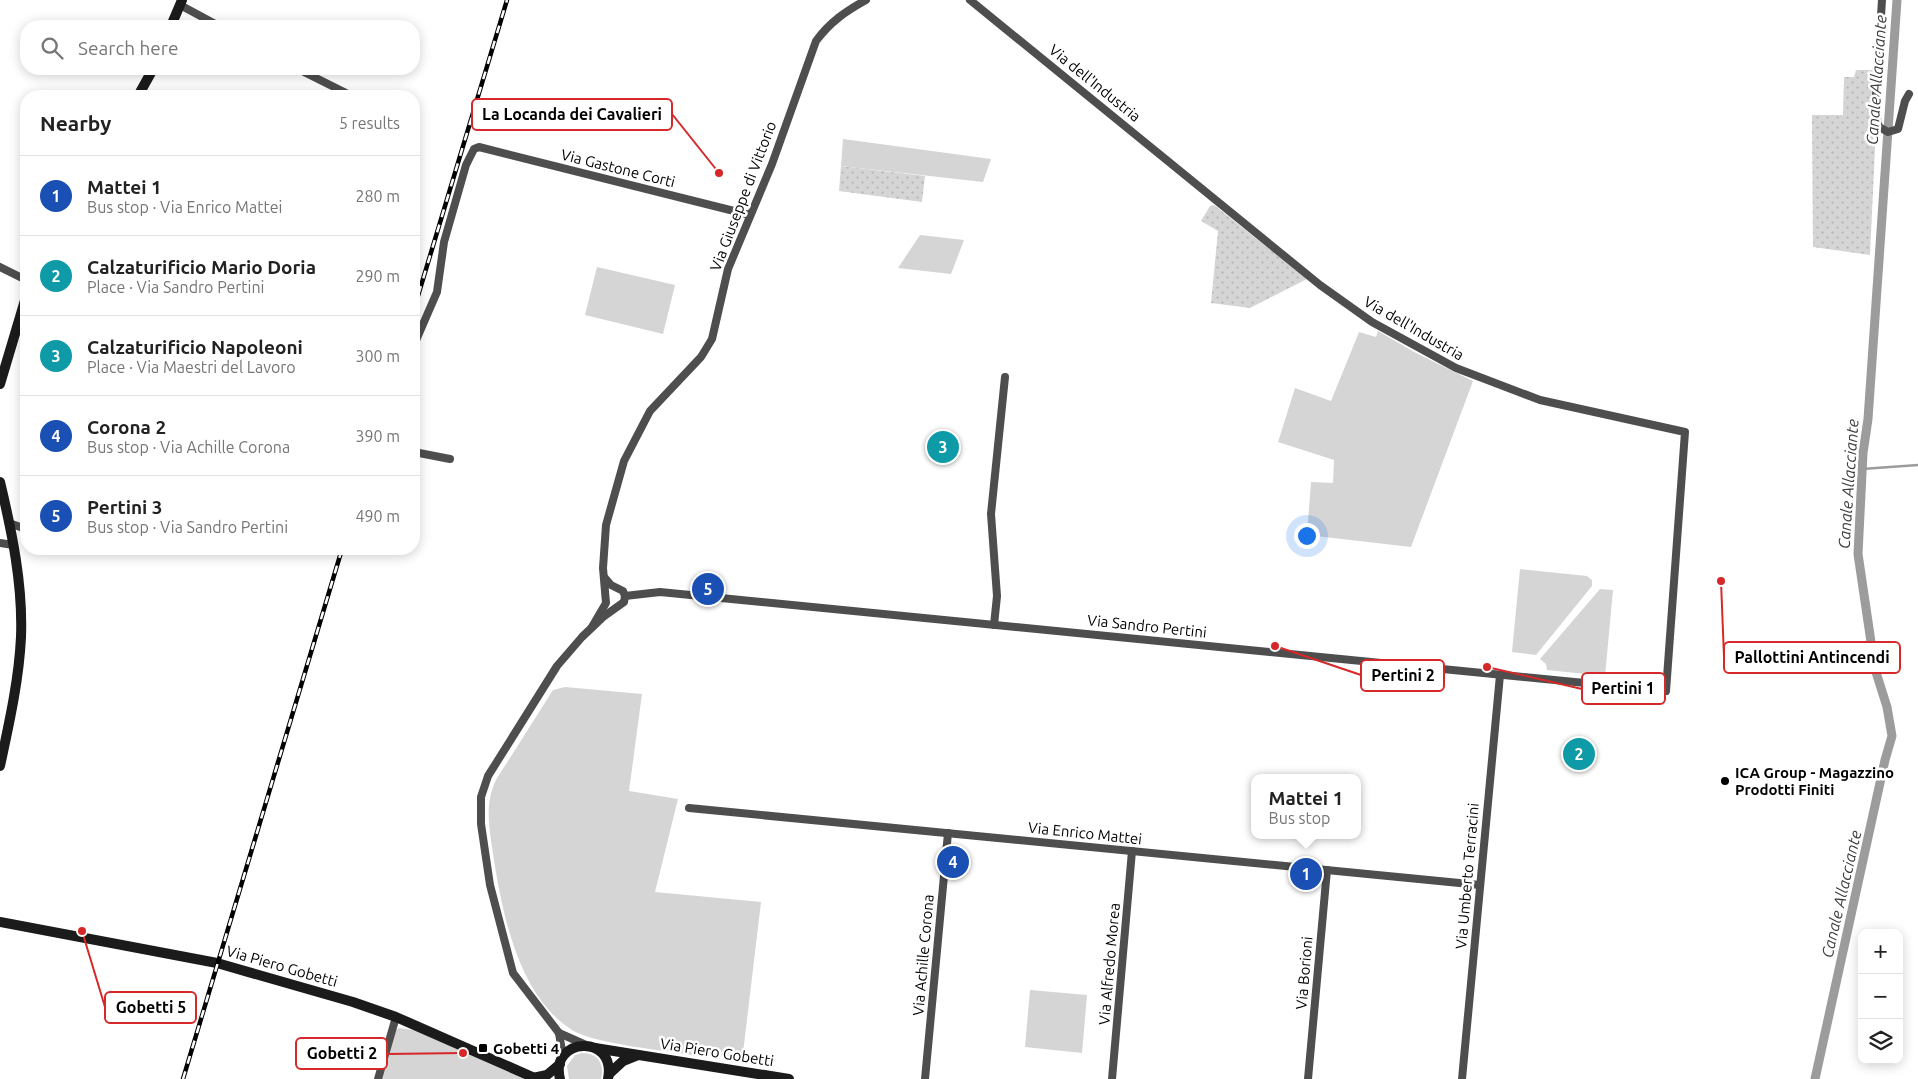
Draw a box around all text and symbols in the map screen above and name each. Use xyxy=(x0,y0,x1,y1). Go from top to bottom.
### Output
water label: Canale Allacciante xyxy=(1862,14,1890,146)
search box xyxy=(20,20,420,75)
icon: search xyxy=(38,34,66,62)
text: Search here xyxy=(78,37,178,59)
street label: Via dell'Industria xyxy=(1046,41,1144,125)
callout: La Locanda dei Cavalieri xyxy=(472,99,672,130)
text: La Locanda dei Cavalieri xyxy=(482,105,662,123)
text: Nearby xyxy=(40,111,111,135)
text: 5 results xyxy=(339,114,400,132)
street label: Via Giuseppe di Vittorio xyxy=(707,119,779,273)
street label: Via Gastone Corti xyxy=(559,146,677,190)
text: Mattei 1 xyxy=(87,176,162,198)
text: 1 xyxy=(51,187,61,205)
text: 280 m xyxy=(355,187,400,205)
text: Bus stop · Via Enrico Mattei xyxy=(87,198,282,216)
text: Calzaturificio Mario Doria xyxy=(87,256,316,278)
text: 2 xyxy=(51,267,61,285)
text: 290 m xyxy=(355,267,400,285)
text: Place · Via Sandro Pertini xyxy=(87,278,265,296)
street label: Via dell'Industria xyxy=(1361,293,1467,363)
text: Calzaturificio Napoleoni xyxy=(87,336,303,358)
text: 3 xyxy=(51,347,61,365)
text: 300 m xyxy=(355,347,400,365)
text: Place · Via Maestri del Lavoro xyxy=(87,358,296,376)
text: Corona 2 xyxy=(87,416,166,438)
water label: Canale Allacciante xyxy=(1834,418,1862,550)
text: 4 xyxy=(51,427,61,445)
text: 390 m xyxy=(355,427,400,445)
pin: 3 xyxy=(927,428,959,466)
text: Bus stop · Via Achille Corona xyxy=(87,438,290,456)
text: Pertini 3 xyxy=(87,496,163,518)
text: 5 xyxy=(51,507,61,525)
text: 490 m xyxy=(355,507,400,525)
text: Bus stop · Via Sandro Pertini xyxy=(87,518,288,536)
your location xyxy=(1294,523,1320,549)
pin: 5 xyxy=(692,570,724,608)
street label: Via Sandro Pertini xyxy=(1086,611,1208,641)
callout: Pallottini Antincendi xyxy=(1724,642,1900,673)
text: Pallottini Antincendi xyxy=(1734,648,1890,666)
callout: Pertini 2 xyxy=(1361,660,1444,691)
text: Pertini 2 xyxy=(1371,666,1435,684)
callout: Pertini 1 xyxy=(1582,673,1665,704)
text: Pertini 1 xyxy=(1591,679,1655,697)
pin: 2 xyxy=(1563,735,1595,773)
place label: ICA Group - Magazzino Prodotti Finiti xyxy=(1735,764,1894,798)
popup xyxy=(1251,774,1361,839)
marker: ICA Group - Magazzino Prodotti Finiti xyxy=(1719,775,1731,787)
text: Mattei 1 xyxy=(1269,787,1343,809)
street label: Via Umberto Terracini xyxy=(1452,802,1482,950)
text: Bus stop xyxy=(1269,809,1330,827)
street label: Via Enrico Mattei xyxy=(1027,819,1143,847)
water label: Canale Allacciante xyxy=(1818,829,1864,959)
pin: 4 xyxy=(937,843,969,881)
pin: 1 xyxy=(1290,855,1322,893)
street label: Via Achille Corona xyxy=(909,894,937,1016)
street label: Via Alfredo Morea xyxy=(1095,902,1123,1026)
map controls xyxy=(1858,929,1903,1064)
button: + xyxy=(1858,929,1903,974)
street label: Via Borioni xyxy=(1292,936,1316,1010)
street label: Via Piero Gobetti xyxy=(224,942,340,990)
button: − xyxy=(1858,974,1903,1019)
callout: Gobetti 5 xyxy=(105,992,196,1023)
text: Gobetti 5 xyxy=(116,998,186,1016)
button: layers xyxy=(1858,1019,1903,1064)
street label: Via Piero Gobetti xyxy=(659,1035,775,1069)
callout: Gobetti 2 xyxy=(296,1038,387,1069)
place label: Gobetti 4 xyxy=(493,1040,559,1057)
marker: Gobetti 4 xyxy=(477,1042,489,1054)
text: Gobetti 2 xyxy=(307,1044,377,1062)

